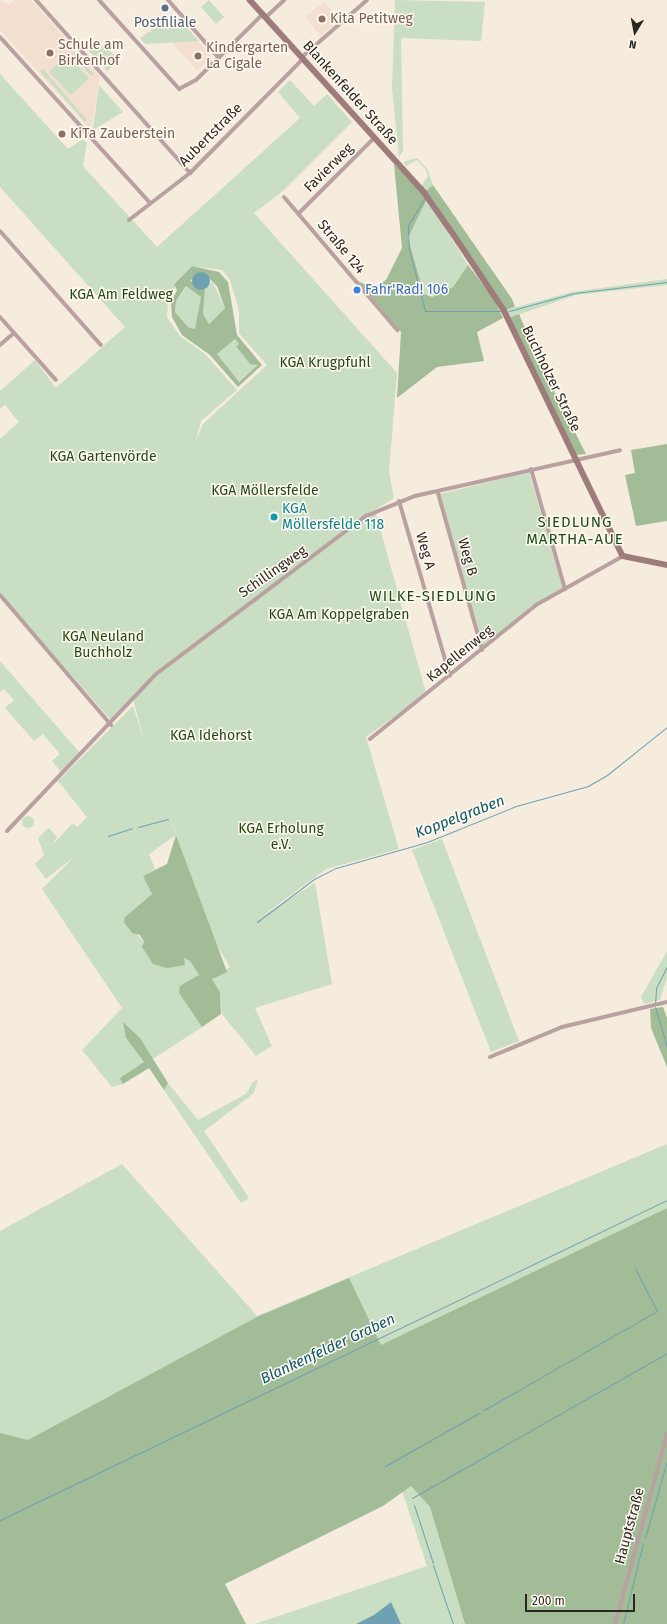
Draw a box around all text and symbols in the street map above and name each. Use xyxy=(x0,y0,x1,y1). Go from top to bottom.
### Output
marker: Postfiliale xyxy=(160,3,170,13)
place label: Kita Petitweg xyxy=(330,11,413,27)
north arrow xyxy=(615,12,655,52)
marker: Kita Petitweg xyxy=(317,14,327,24)
place label: Postfiliale xyxy=(134,15,196,31)
place label: Schule am Birkenhof xyxy=(58,37,124,70)
text: N xyxy=(628,37,638,51)
street label: Blankenfelder Straße xyxy=(299,38,401,148)
place label: Kindergarten La Cigale xyxy=(206,40,288,72)
marker: Schule am Birkenhof xyxy=(45,48,55,58)
marker: Kindergarten La Cigale xyxy=(193,51,203,61)
street label: Aubertstraße xyxy=(176,100,246,170)
place label: KiTa Zauberstein xyxy=(70,126,175,142)
marker: KiTa Zauberstein xyxy=(57,129,67,139)
street label: Favierweg xyxy=(301,140,357,196)
street label: Straße 124 xyxy=(314,217,368,277)
place label: Fahr'Rad! 106 xyxy=(365,282,448,298)
marker: Fahr'Rad! 106 xyxy=(352,285,362,295)
park label: KGA Am Feldweg xyxy=(69,287,173,303)
street label: Buchholzer Straße xyxy=(518,323,584,435)
park label: KGA Krugpfuhl xyxy=(279,355,371,371)
park label: KGA Gartenvörde xyxy=(49,449,157,465)
park label: KGA Möllersfelde xyxy=(211,483,319,499)
place label: KGA Möllersfelde 118 xyxy=(282,501,384,534)
marker: KGA Möllersfelde 118 xyxy=(269,512,279,522)
district label: SIEDLUNG MARTHA-AUE xyxy=(526,513,624,548)
street label: Weg A xyxy=(412,530,438,572)
street label: Weg B xyxy=(454,536,480,578)
street label: Schillingweg xyxy=(236,542,310,602)
district label: WILKE-SIEDLUNG xyxy=(369,588,497,606)
park label: KGA Am Koppelgraben xyxy=(269,607,409,623)
street label: Kapellenweg xyxy=(423,622,497,686)
park label: KGA Neuland Buchholz xyxy=(62,629,144,662)
park label: KGA Idehorst xyxy=(170,728,252,744)
water label: Koppelgraben xyxy=(413,792,507,842)
park label: KGA Erholung e.V. xyxy=(238,821,324,854)
water label: Blankenfelder Graben xyxy=(258,1310,398,1388)
street label: Hauptstraße xyxy=(612,1486,648,1566)
scale bar xyxy=(527,1586,637,1612)
text: 200 m xyxy=(532,1594,565,1608)

